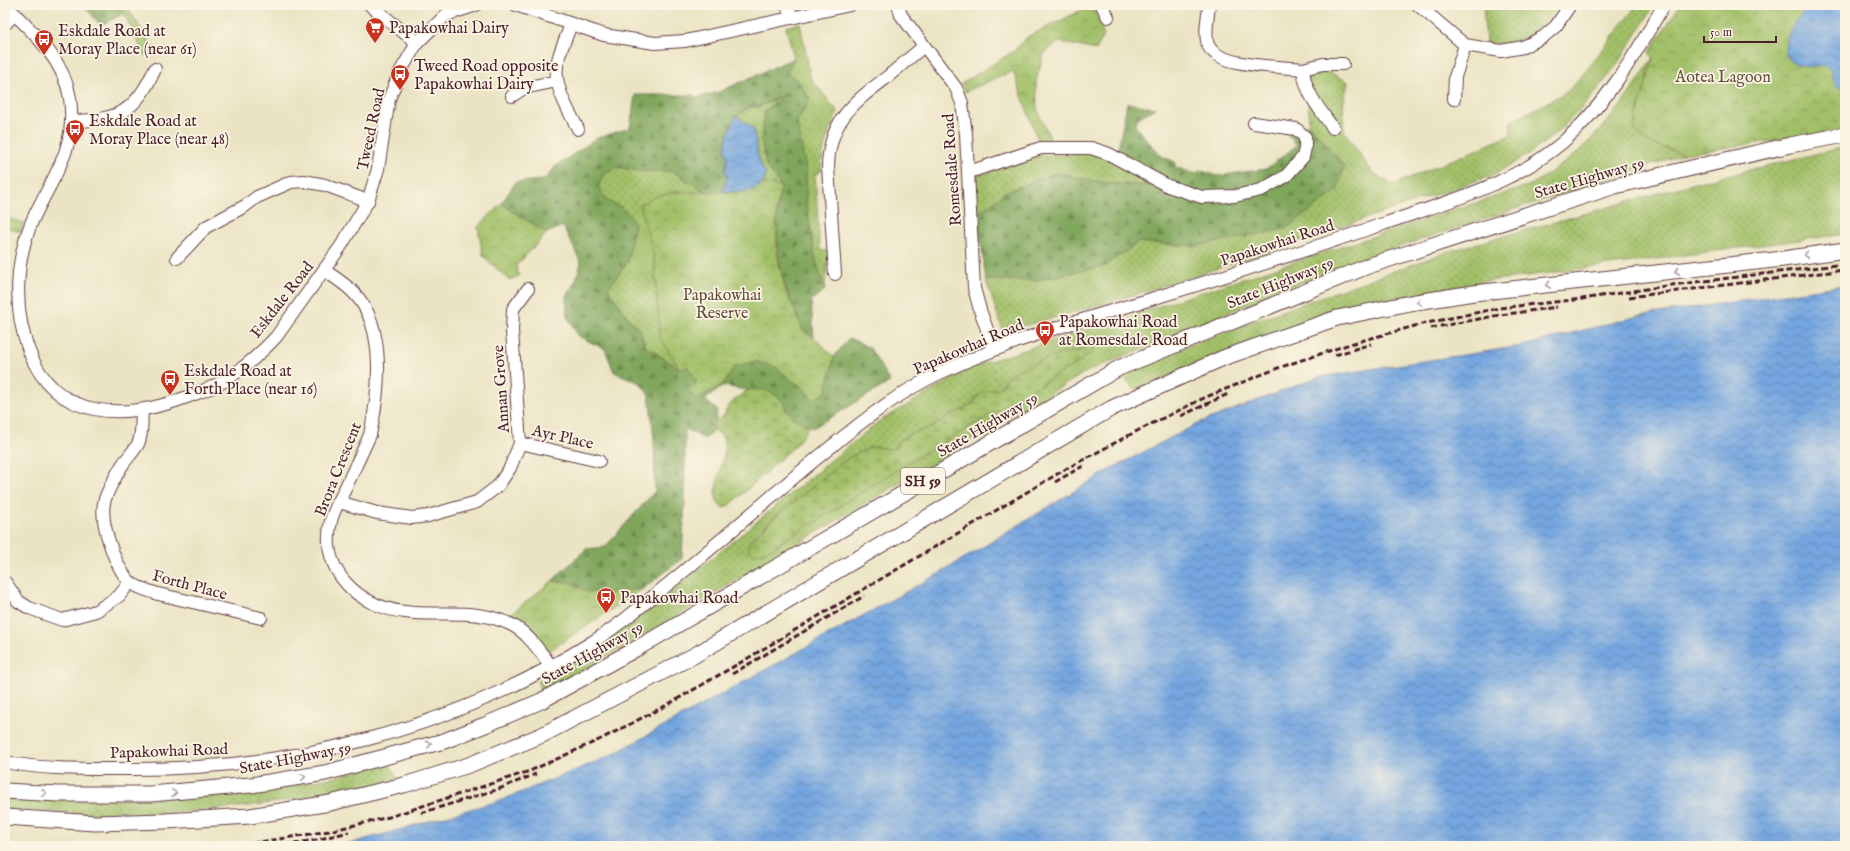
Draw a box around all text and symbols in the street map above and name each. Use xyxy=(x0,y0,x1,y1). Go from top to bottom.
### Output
supermarket icon: Papakowhai Dairy xyxy=(364,16,386,44)
scale bar xyxy=(1704,18,1776,44)
place label: Papakowhai Dairy xyxy=(389,19,509,39)
place label: Eskdale Road at Moray Place (near 61) xyxy=(58,22,197,60)
text: 50 m xyxy=(1710,25,1732,40)
bus stop icon: Eskdale Road at Moray Place (near 61) xyxy=(33,28,55,56)
place label: Tweed Road opposite Papakowhai Dairy xyxy=(414,57,558,95)
bus stop icon: Tweed Road opposite Papakowhai Dairy xyxy=(389,63,411,91)
park label: Aotea Lagoon xyxy=(1674,68,1771,88)
street label: Tweed Road xyxy=(353,86,391,172)
place label: Eskdale Road at Moray Place (near 48) xyxy=(89,112,229,150)
street label: Romesdale Road xyxy=(939,112,967,227)
bus stop icon: Eskdale Road at Moray Place (near 48) xyxy=(64,118,86,146)
street label: State Highway 59 xyxy=(1532,154,1647,204)
street label: Papakowhai Road xyxy=(1218,216,1337,272)
one-way arrow xyxy=(1803,250,1809,259)
street label: State Highway 59 xyxy=(1224,253,1337,314)
street label: Eskdale Road xyxy=(246,257,319,343)
one-way arrow xyxy=(1674,266,1680,275)
one-way arrow xyxy=(1545,280,1551,289)
park label: Papakowhai Reserve xyxy=(683,286,761,324)
one-way arrow xyxy=(1416,297,1422,306)
place label: Papakowhai Road at Romesdale Road xyxy=(1059,313,1188,351)
street label: Papakowhai Road xyxy=(910,315,1028,380)
bus stop icon: Papakowhai Road at Romesdale Road xyxy=(1034,319,1056,347)
street label: Annan Grove xyxy=(489,344,515,435)
place label: Eskdale Road at Forth Place (near 16) xyxy=(184,362,317,400)
bus stop icon: Eskdale Road at Forth Place (near 16) xyxy=(159,368,181,396)
street label: State Highway 59 xyxy=(934,389,1042,463)
street label: Brora Crescent xyxy=(311,419,367,520)
street label: Ayr Place xyxy=(529,421,595,455)
road number: SH 59 xyxy=(901,468,945,494)
street label: Forth Place xyxy=(150,566,229,606)
bus stop icon: Papakowhai Road xyxy=(595,586,617,614)
place label: Papakowhai Road xyxy=(620,589,739,609)
street label: State Highway 59 xyxy=(539,618,647,690)
street label: State Highway 59 xyxy=(238,738,353,780)
street label: Papakowhai Road xyxy=(110,740,229,764)
one-way arrow xyxy=(425,741,432,749)
one-way arrow xyxy=(300,773,306,782)
one-way arrow xyxy=(41,788,47,797)
one-way arrow xyxy=(171,788,177,797)

